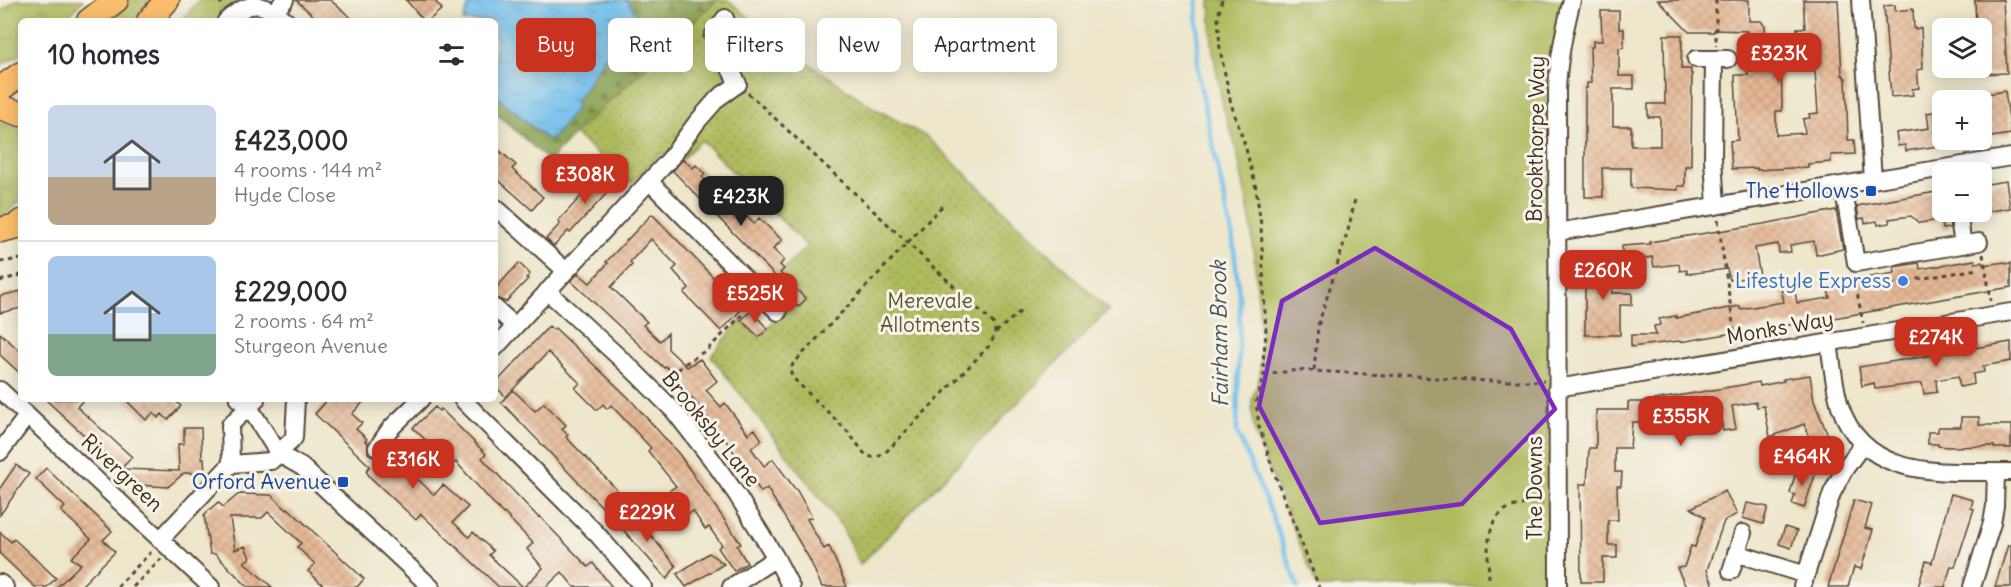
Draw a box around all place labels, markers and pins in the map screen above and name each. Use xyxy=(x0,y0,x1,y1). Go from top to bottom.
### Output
pin: £323K xyxy=(1737,33,1821,84)
pin: £308K xyxy=(543,154,627,205)
pin: £423K xyxy=(699,176,783,227)
place label: The Hollows xyxy=(1745,177,1859,204)
marker: The Hollows xyxy=(1864,184,1878,198)
pin: £260K xyxy=(1561,250,1645,301)
place label: Lifestyle Express xyxy=(1735,267,1891,294)
pin: £525K xyxy=(713,273,797,324)
marker: Lifestyle Express xyxy=(1896,274,1910,288)
pin: £274K xyxy=(1894,317,1978,368)
pin: £355K xyxy=(1639,396,1723,447)
pin: £464K xyxy=(1760,436,1844,487)
pin: £316K xyxy=(371,439,455,490)
place label: Orford Avenue xyxy=(192,468,331,495)
marker: Orford Avenue xyxy=(336,475,350,489)
pin: £229K xyxy=(605,492,689,543)

